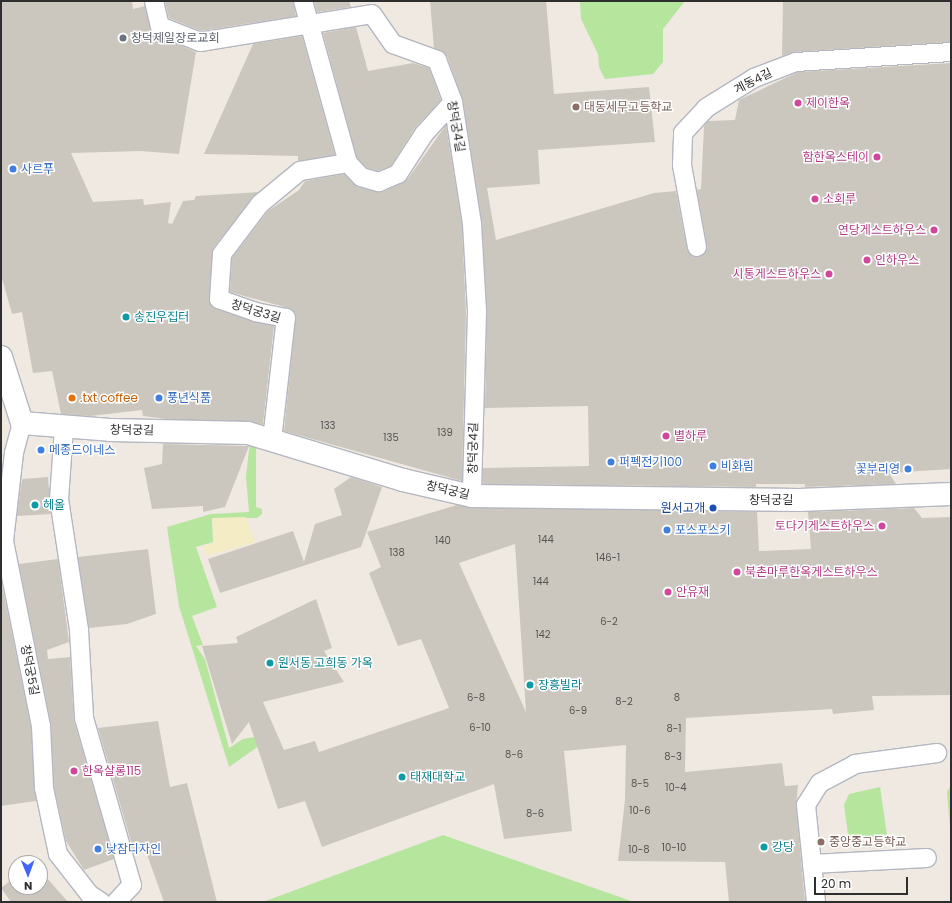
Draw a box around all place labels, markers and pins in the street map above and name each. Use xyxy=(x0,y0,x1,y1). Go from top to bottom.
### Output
place label: 창덕제일장로교회 xyxy=(131,31,219,45)
marker: 창덕제일장로교회 xyxy=(118,33,128,43)
place label: 제이한옥 xyxy=(806,96,850,110)
marker: 제이한옥 xyxy=(793,98,803,108)
place label: 대동세무고등학교 xyxy=(584,100,672,114)
marker: 대동세무고등학교 xyxy=(571,102,581,112)
place label: 함한옥스테이 xyxy=(803,150,869,164)
marker: 함한옥스테이 xyxy=(872,152,882,162)
place label: 사르푸 xyxy=(21,162,54,176)
marker: 사르푸 xyxy=(8,164,18,174)
place label: 소회루 xyxy=(823,192,856,206)
marker: 소회루 xyxy=(810,194,820,204)
place label: 연당게스트하우스 xyxy=(838,223,926,237)
marker: 연당게스트하우스 xyxy=(929,225,939,235)
place label: 인하우스 xyxy=(875,253,919,267)
marker: 인하우스 xyxy=(862,255,872,265)
place label: 시통게스트하우스 xyxy=(733,267,821,281)
marker: 시통게스트하우스 xyxy=(824,269,834,279)
place label: 송진우집터 xyxy=(134,310,189,324)
marker: 송진우집터 xyxy=(121,312,131,322)
place label: .txt coffee xyxy=(80,391,138,405)
place label: 풍년식품 xyxy=(167,391,211,405)
marker: .txt coffee xyxy=(67,393,77,403)
marker: 풍년식품 xyxy=(154,393,164,403)
place label: 별하루 xyxy=(674,429,707,443)
marker: 별하루 xyxy=(661,431,671,441)
place label: 메종드이네스 xyxy=(49,443,115,457)
marker: 메종드이네스 xyxy=(36,445,46,455)
place label: 퍼펙전기100 xyxy=(619,455,682,469)
marker: 퍼펙전기100 xyxy=(606,457,616,467)
place label: 비화림 xyxy=(721,459,754,473)
marker: 비화림 xyxy=(708,461,718,471)
place label: 꽃부리영 xyxy=(856,462,900,476)
marker: 꽃부리영 xyxy=(903,464,913,474)
place label: 헤올 xyxy=(43,498,65,512)
marker: 헤올 xyxy=(30,500,40,510)
place label: 원서고개 xyxy=(661,501,705,515)
marker: 원서고개 xyxy=(708,503,718,513)
place label: 토다기게스트하우스 xyxy=(775,519,874,533)
marker: 토다기게스트하우스 xyxy=(877,521,887,531)
place label: 포스포스키 xyxy=(675,523,730,537)
marker: 포스포스키 xyxy=(662,525,672,535)
place label: 북촌마루한옥게스트하우스 xyxy=(745,565,877,579)
marker: 북촌마루한옥게스트하우스 xyxy=(732,567,742,577)
place label: 안유재 xyxy=(676,585,709,599)
marker: 안유재 xyxy=(663,587,673,597)
place label: 원서동 고희동 가옥 xyxy=(278,656,373,670)
marker: 원서동 고희동 가옥 xyxy=(265,658,275,668)
place label: 장흥빌라 xyxy=(538,678,582,692)
marker: 장흥빌라 xyxy=(525,680,535,690)
place label: 한옥살롱115 xyxy=(82,764,141,778)
marker: 한옥살롱115 xyxy=(69,766,79,776)
place label: 태재대학교 xyxy=(410,770,465,784)
marker: 태재대학교 xyxy=(397,772,407,782)
place label: 중앙중고등학교 xyxy=(829,835,906,849)
marker: 중앙중고등학교 xyxy=(816,837,826,847)
place label: 강당 xyxy=(772,840,794,854)
place label: 낮잠디자인 xyxy=(106,842,161,856)
marker: 강당 xyxy=(759,842,769,852)
marker: 낮잠디자인 xyxy=(93,844,103,854)

